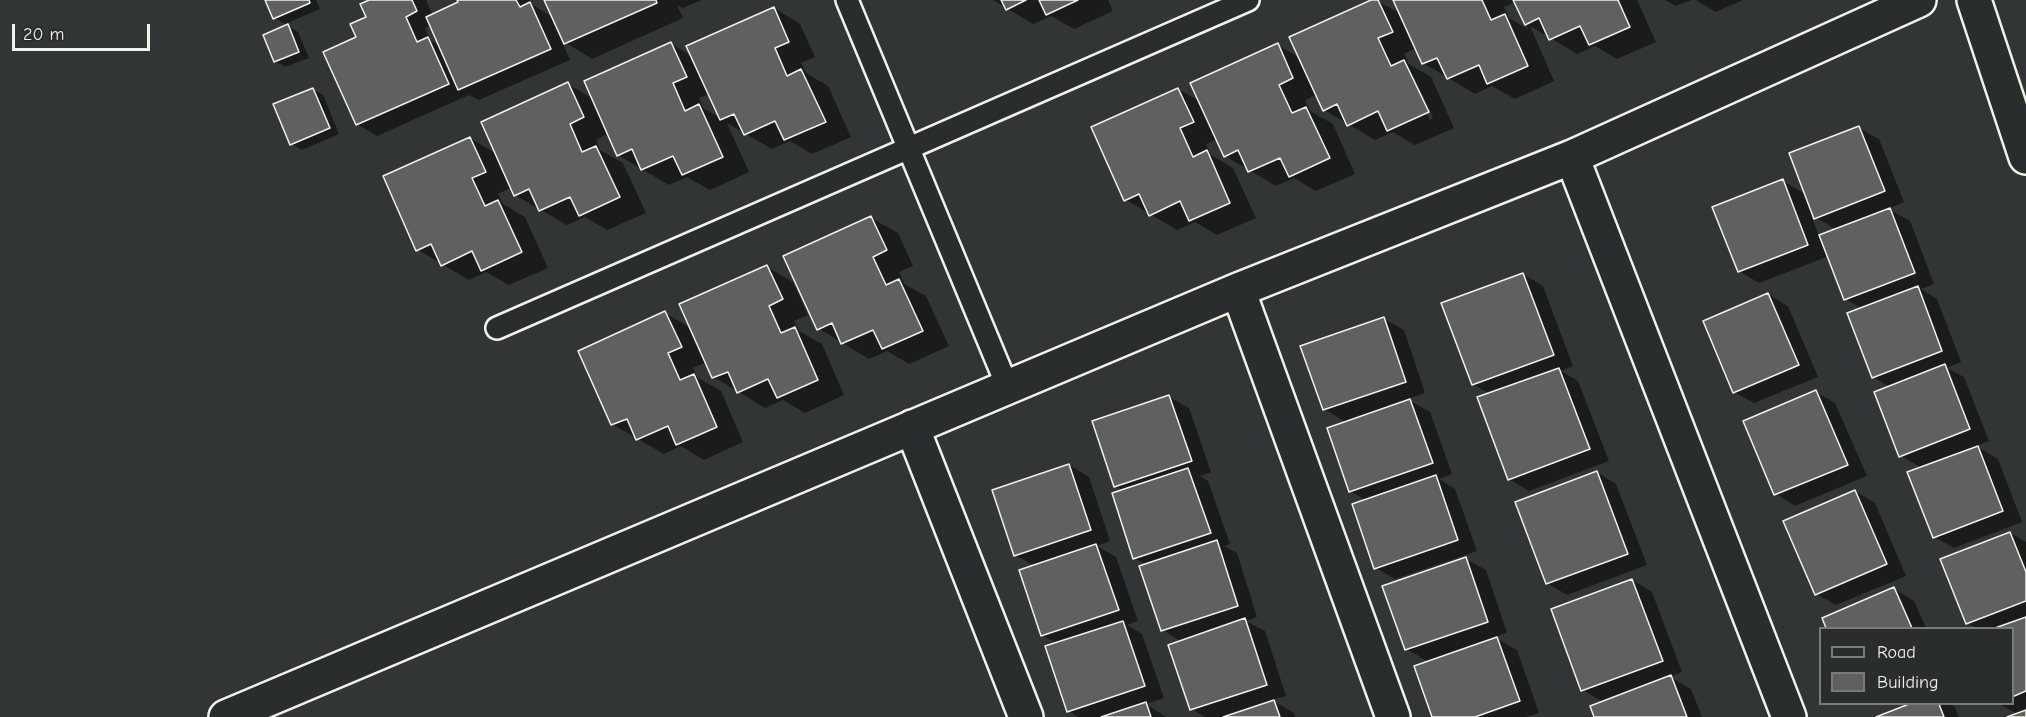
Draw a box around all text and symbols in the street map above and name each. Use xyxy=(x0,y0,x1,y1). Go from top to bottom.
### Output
scale bar xyxy=(15,12,153,50)
text: 20 m xyxy=(23,24,64,45)
legend xyxy=(1819,627,2014,705)
text: Road xyxy=(1877,642,1916,663)
text: Building xyxy=(1877,672,1939,693)

